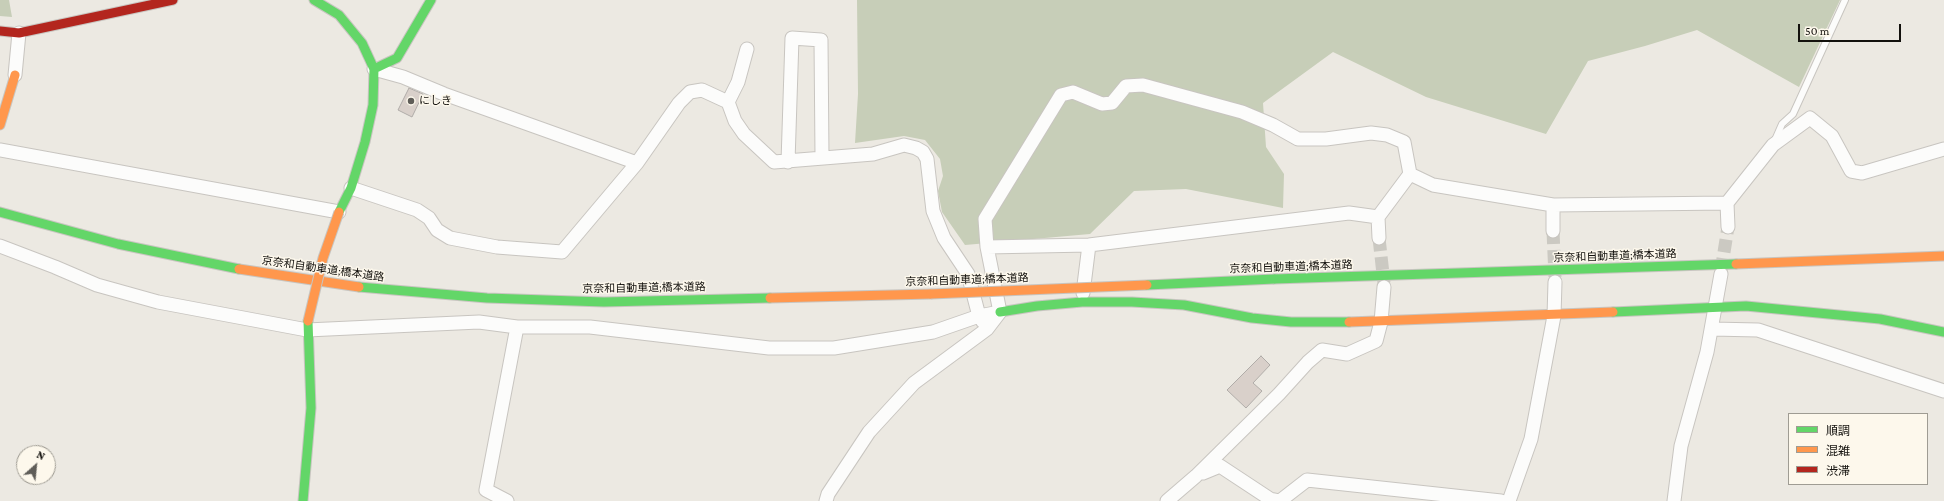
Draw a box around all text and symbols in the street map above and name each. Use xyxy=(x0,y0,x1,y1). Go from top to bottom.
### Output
scale bar xyxy=(1800,16,1903,42)
text: 50 m xyxy=(1805,24,1829,38)
place label: にしき xyxy=(419,94,452,108)
marker: にしき xyxy=(406,96,416,106)
street label: 京奈和自動車道;橋本道路 xyxy=(1553,247,1677,265)
street label: 京奈和自動車道;橋本道路 xyxy=(261,254,385,284)
street label: 京奈和自動車道;橋本道路 xyxy=(1229,258,1353,276)
street label: 京奈和自動車道;橋本道路 xyxy=(905,271,1029,289)
street label: 京奈和自動車道;橋本道路 xyxy=(582,280,706,296)
legend xyxy=(1788,413,1928,485)
text: 順調 xyxy=(1826,424,1850,438)
text: 混雑 xyxy=(1826,444,1850,458)
north arrow xyxy=(16,445,56,485)
text: N xyxy=(35,448,47,462)
text: 渋滞 xyxy=(1826,464,1850,478)

